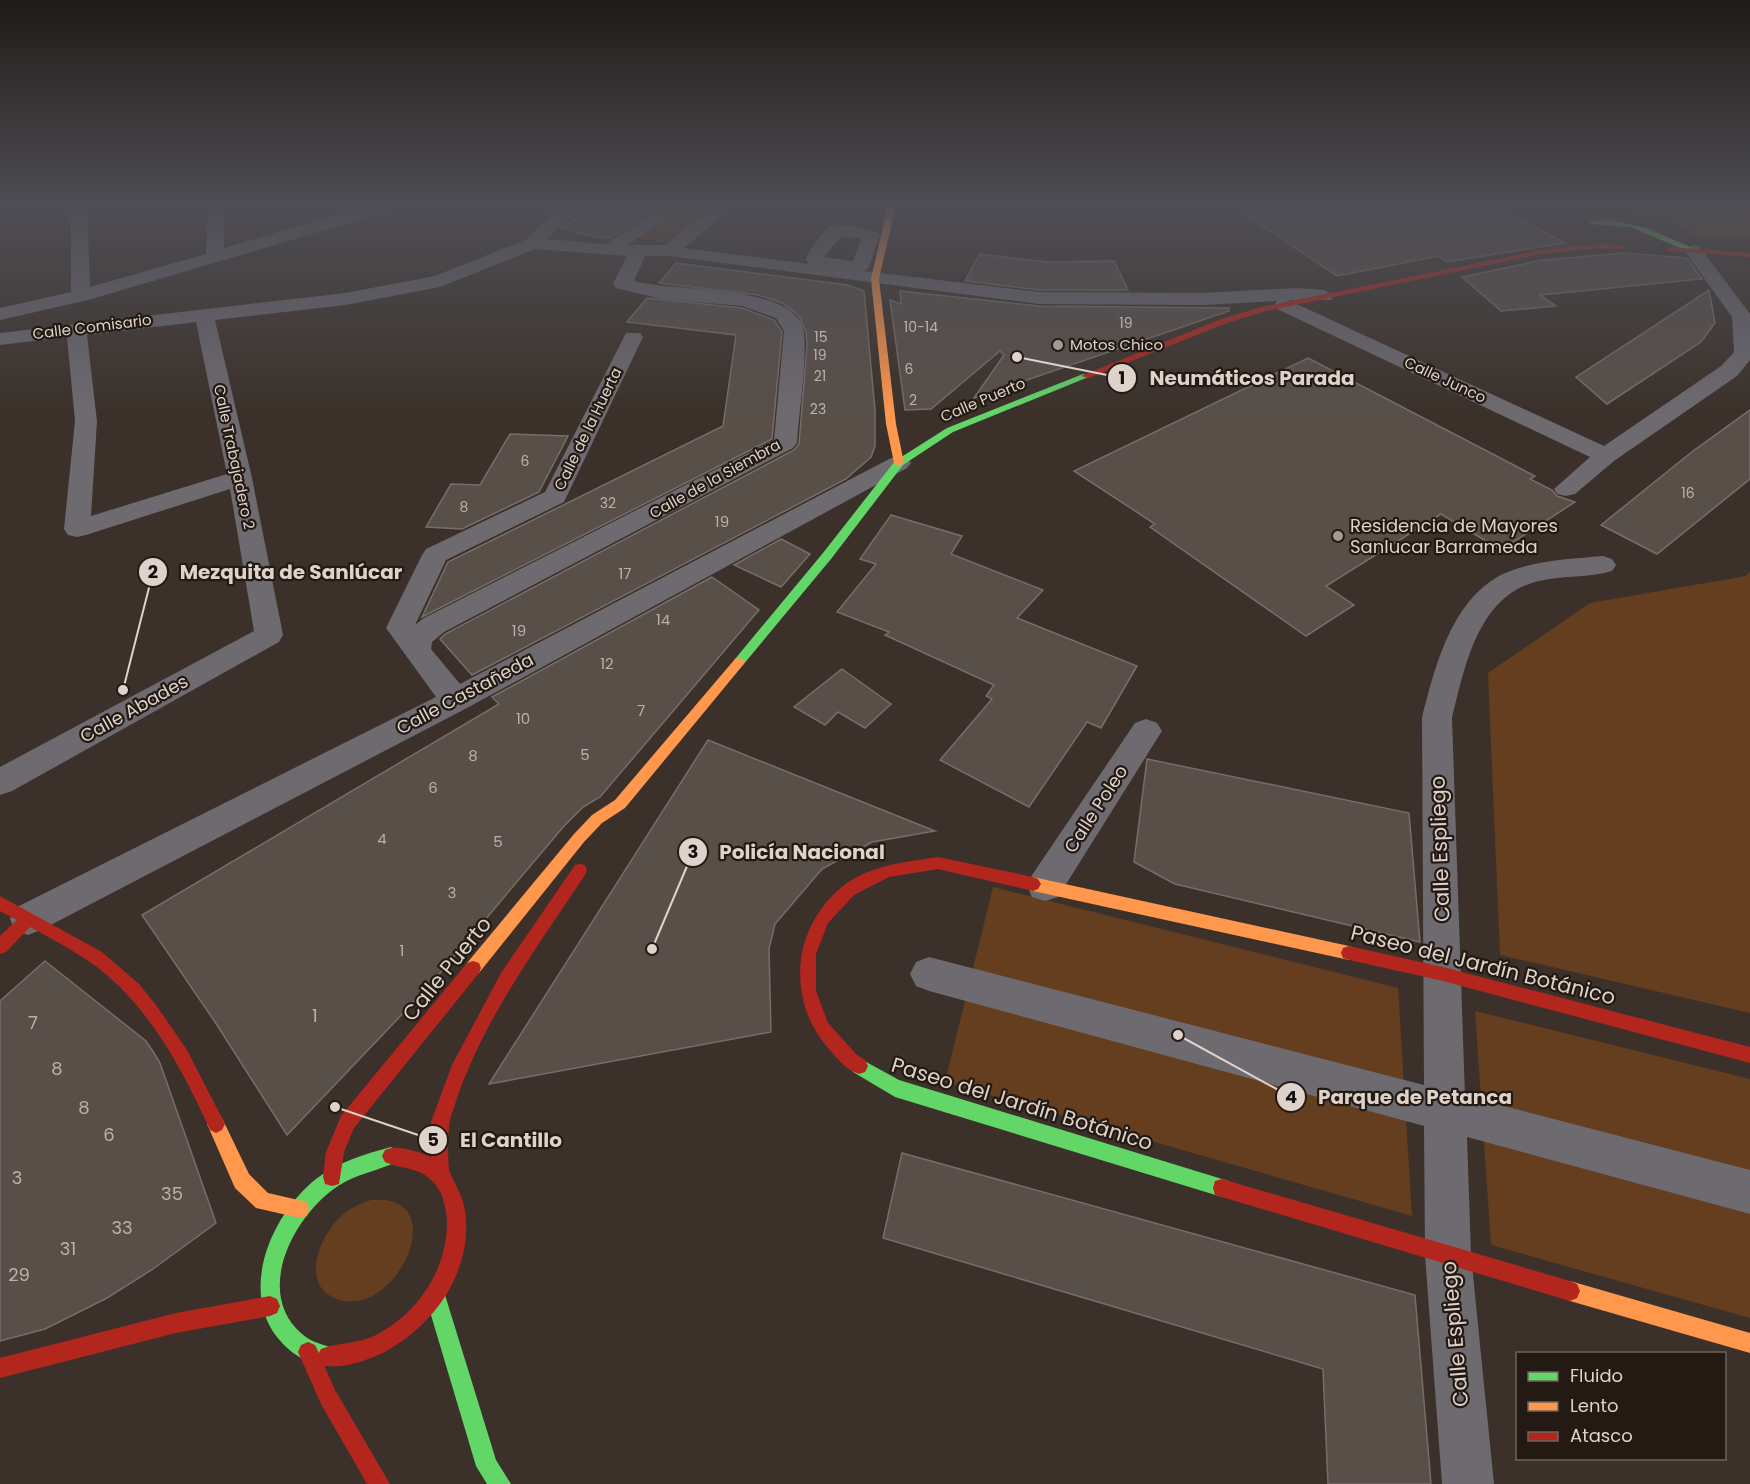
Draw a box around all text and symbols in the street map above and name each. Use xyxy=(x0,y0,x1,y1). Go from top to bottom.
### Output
street label: Calle Comisario xyxy=(31,309,153,344)
house number: 19 xyxy=(1119,313,1133,333)
house number: 10-14 xyxy=(904,317,938,337)
house number: 15 xyxy=(814,327,828,347)
place label: Motos Chico xyxy=(1070,334,1163,355)
marker: Motos Chico xyxy=(1051,338,1065,352)
house number: 19 xyxy=(813,345,827,365)
street label: Calle Junco xyxy=(1401,351,1490,408)
house number: 6 xyxy=(905,359,914,379)
callout: Neumáticos Parada xyxy=(1107,359,1366,397)
street label: Calle de la Huerta xyxy=(549,364,626,494)
text: Neumáticos Parada xyxy=(1149,364,1355,392)
text: 1 xyxy=(1119,365,1125,390)
house number: 21 xyxy=(814,366,826,386)
street label: Calle Puerto xyxy=(937,372,1029,427)
street label: Calle Trabajadero 2 xyxy=(209,382,260,531)
house number: 2 xyxy=(909,390,917,410)
house number: 23 xyxy=(810,399,826,419)
street label: Calle de la Siembra xyxy=(645,434,784,523)
house number: 6 xyxy=(521,451,530,471)
house number: 16 xyxy=(1681,483,1695,503)
house number: 32 xyxy=(600,493,616,513)
house number: 8 xyxy=(460,497,469,517)
house number: 19 xyxy=(715,511,729,532)
place label: Residencia de Mayores Sanlucar Barrameda xyxy=(1350,513,1558,559)
marker: Residencia de Mayores Sanlucar Barrameda xyxy=(1331,529,1345,543)
callout: Mezquita de Sanlúcar xyxy=(138,553,415,591)
text: Mezquita de Sanlúcar xyxy=(180,558,403,586)
text: 2 xyxy=(148,559,158,584)
house number: 17 xyxy=(619,563,632,584)
house number: 14 xyxy=(656,609,670,630)
house number: 19 xyxy=(512,620,526,641)
street label: Calle Castañeda xyxy=(392,647,538,740)
house number: 12 xyxy=(600,653,614,674)
street label: Calle Abades xyxy=(75,669,192,749)
house number: 7 xyxy=(637,700,645,721)
house number: 10 xyxy=(516,708,530,729)
house number: 5 xyxy=(580,744,590,765)
house number: 8 xyxy=(468,745,478,766)
street label: Calle Poleo xyxy=(1058,760,1133,857)
street label: Calle Espliego xyxy=(1422,775,1457,923)
house number: 6 xyxy=(428,777,438,798)
house number: 4 xyxy=(377,828,387,849)
house number: 5 xyxy=(493,831,503,852)
callout: Policía Nacional xyxy=(678,833,897,871)
text: Policía Nacional xyxy=(719,838,885,866)
text: 3 xyxy=(688,839,698,864)
house number: 3 xyxy=(448,882,456,903)
street label: Calle Puerto xyxy=(395,910,498,1027)
street label: Paseo del Jardín Botánico xyxy=(1348,918,1619,1011)
house number: 1 xyxy=(400,940,404,961)
house number: 1 xyxy=(312,1003,318,1028)
house number: 7 xyxy=(28,1010,38,1035)
street label: Paseo del Jardín Botánico xyxy=(888,1050,1156,1157)
house number: 8 xyxy=(51,1056,63,1081)
callout: Parque de Petanca xyxy=(1276,1078,1524,1116)
text: Parque de Petanca xyxy=(1318,1083,1512,1111)
text: 4 xyxy=(1285,1084,1297,1109)
house number: 8 xyxy=(78,1095,90,1120)
callout: El Cantillo xyxy=(418,1121,574,1159)
house number: 6 xyxy=(103,1122,115,1147)
text: El Cantillo xyxy=(460,1126,562,1154)
text: 5 xyxy=(427,1127,439,1152)
house number: 3 xyxy=(12,1165,22,1190)
house number: 35 xyxy=(161,1181,183,1206)
house number: 33 xyxy=(111,1215,133,1240)
house number: 31 xyxy=(60,1236,76,1261)
street label: Calle Espliego xyxy=(1434,1260,1475,1408)
house number: 29 xyxy=(8,1262,30,1287)
legend xyxy=(1516,1352,1726,1460)
text: Fluido xyxy=(1570,1363,1623,1388)
text: Lento xyxy=(1570,1393,1619,1418)
text: Atasco xyxy=(1570,1423,1633,1448)

